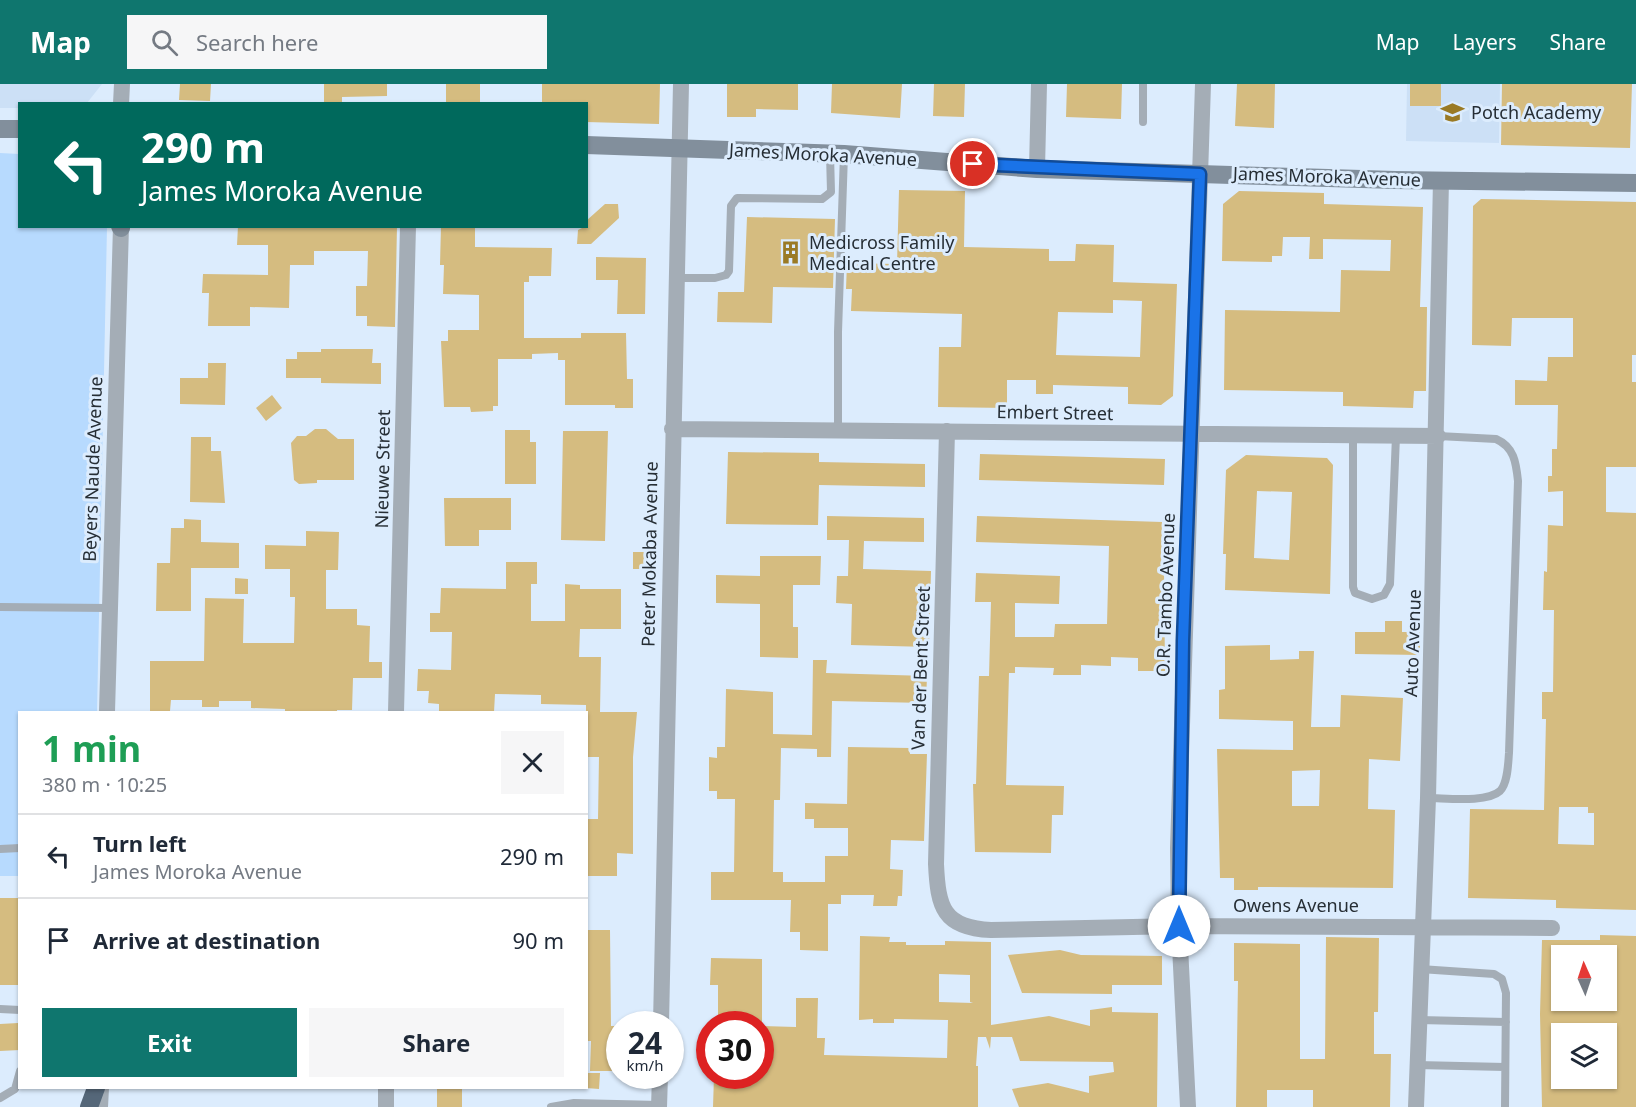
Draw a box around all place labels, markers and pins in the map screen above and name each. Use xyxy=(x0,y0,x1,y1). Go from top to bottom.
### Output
school or university icon: Potch Academy xyxy=(1440,100,1466,126)
place label: Potch Academy xyxy=(1471,100,1602,124)
pin xyxy=(947,138,998,189)
place label: Medicross Family Medical Centre xyxy=(809,230,955,275)
building icon: Medicross Family Medical Centre xyxy=(778,240,804,266)

